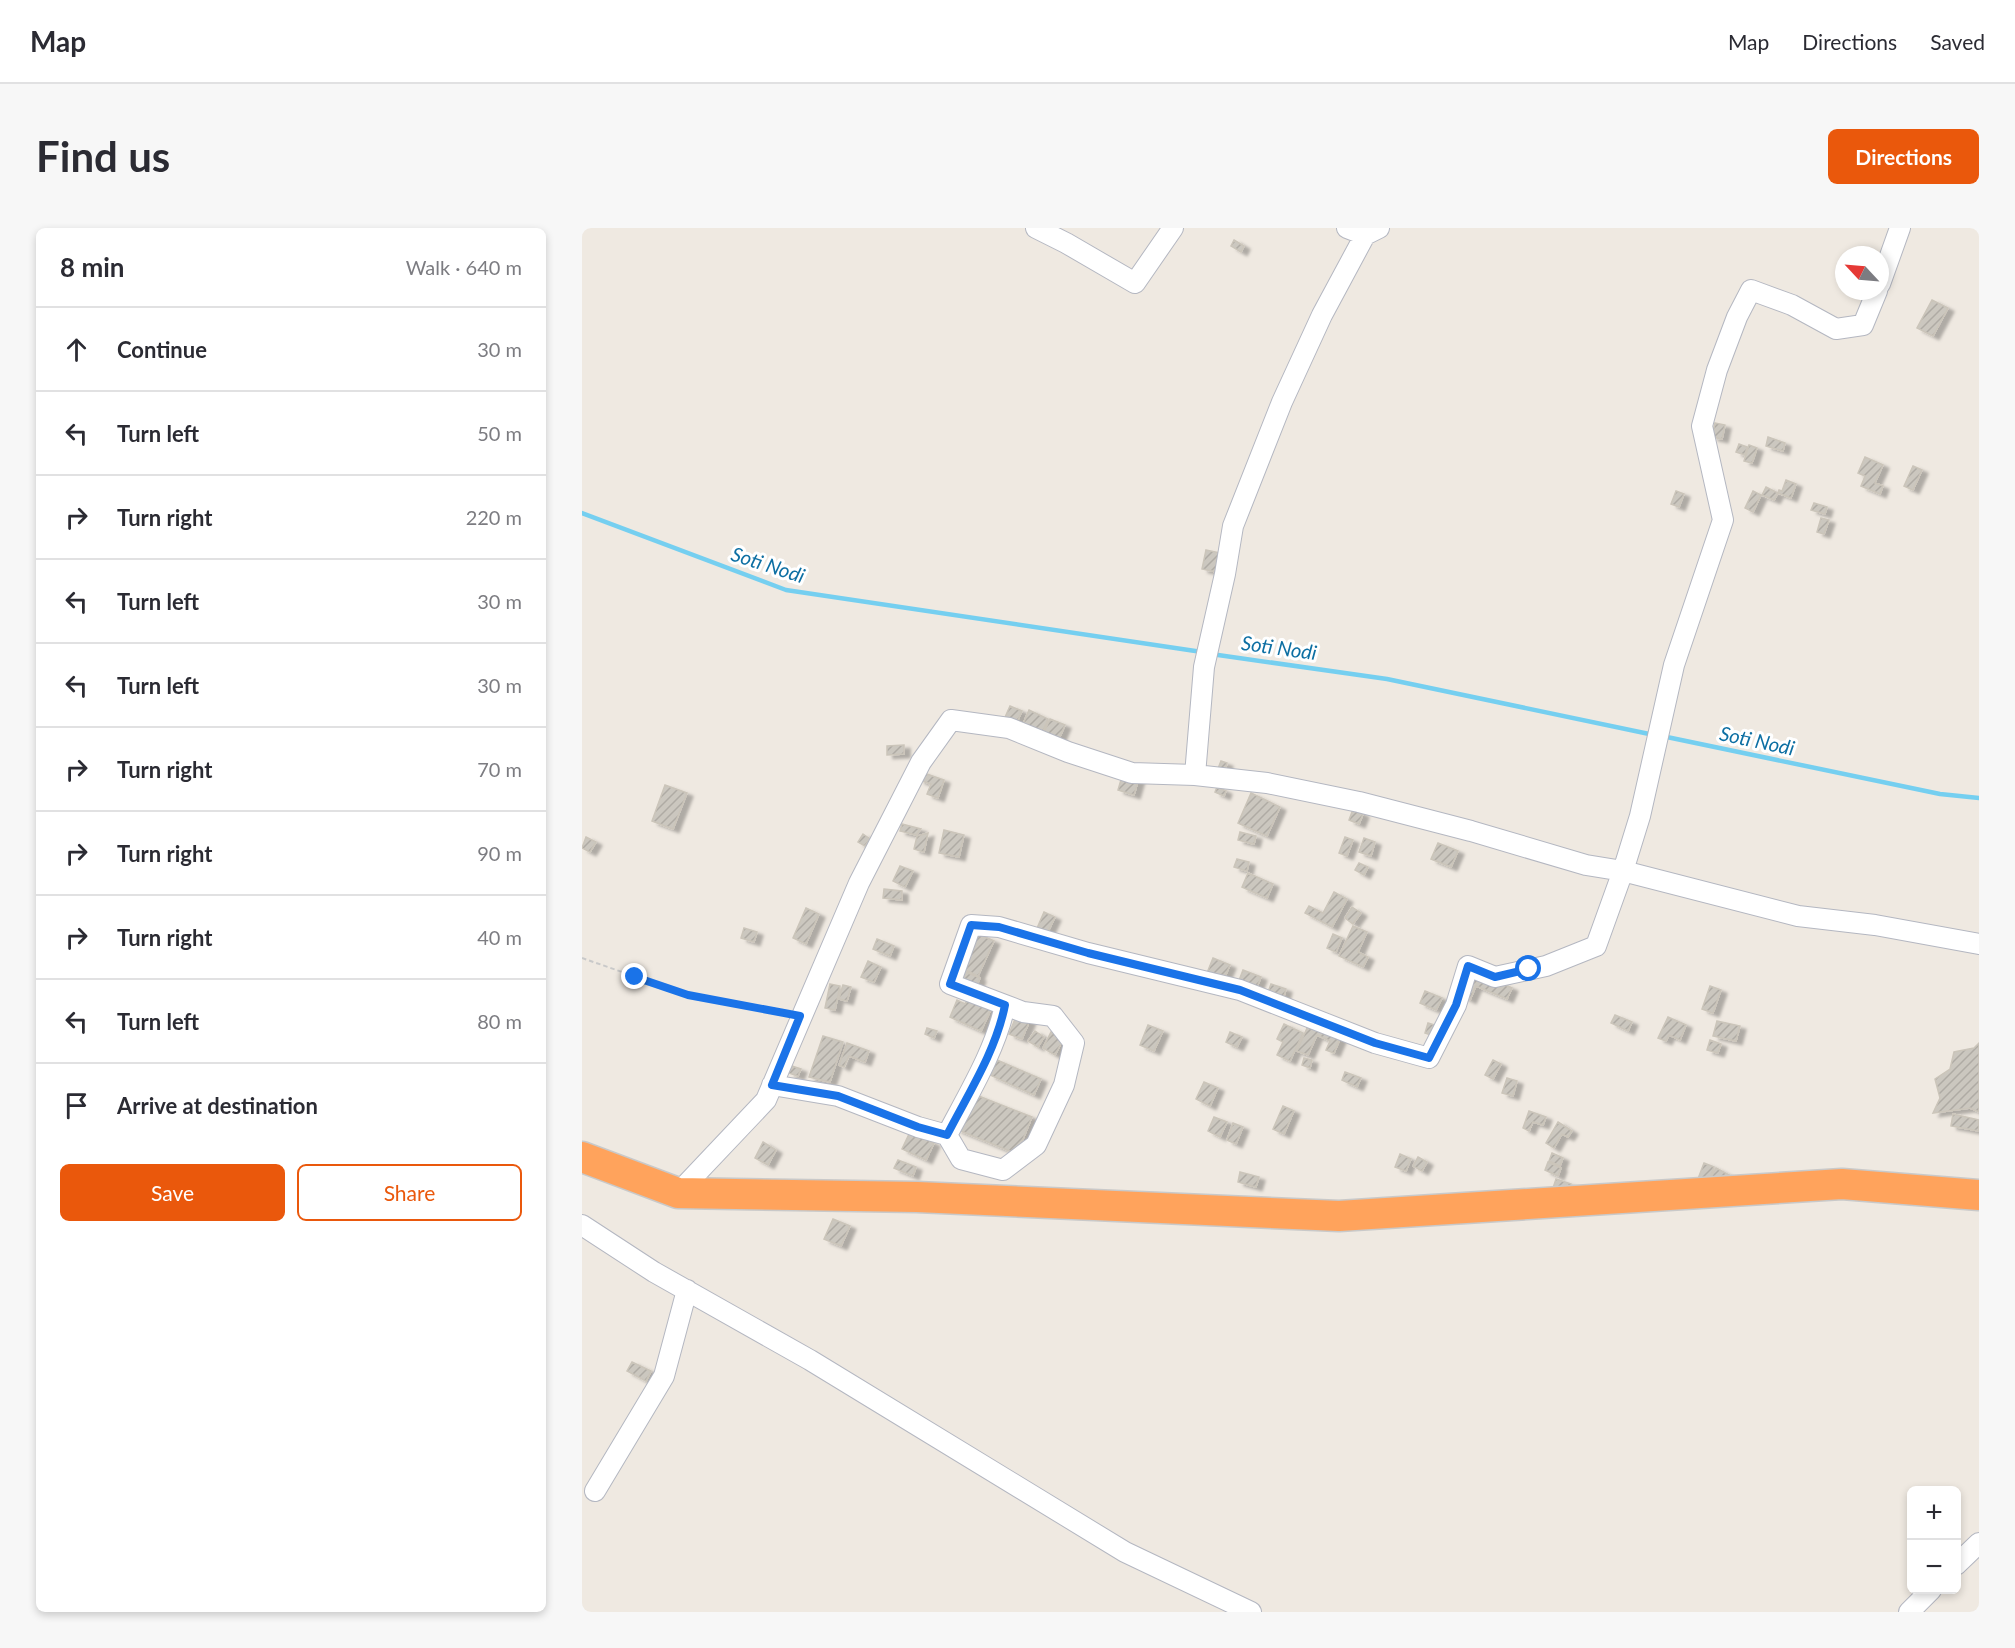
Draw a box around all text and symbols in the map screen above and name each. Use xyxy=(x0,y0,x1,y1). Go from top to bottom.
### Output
text: Map xyxy=(30,24,86,58)
text: Map xyxy=(1728,29,1769,54)
text: Directions xyxy=(1802,29,1897,54)
text: Saved xyxy=(1930,29,1985,54)
button: Directions xyxy=(1828,129,1979,184)
text: Find us xyxy=(36,131,170,181)
north arrow xyxy=(1835,246,1889,300)
text: 8 min xyxy=(60,251,124,283)
text: Walk · 640 m xyxy=(406,255,522,279)
icon: ahead xyxy=(60,333,93,366)
text: Continue xyxy=(117,336,207,363)
text: 30 m xyxy=(477,337,522,361)
icon: left xyxy=(60,417,93,450)
text: Turn left xyxy=(117,420,199,447)
text: 50 m xyxy=(477,421,522,445)
icon: right xyxy=(60,501,93,534)
text: Turn right xyxy=(117,504,212,531)
text: 220 m xyxy=(466,505,522,529)
water label: Soti Nodi xyxy=(729,541,808,587)
icon: left xyxy=(60,585,93,618)
text: Turn left xyxy=(117,588,199,615)
text: 30 m xyxy=(477,589,522,613)
water label: Soti Nodi xyxy=(1240,630,1319,664)
icon: left xyxy=(60,669,93,702)
text: Turn left xyxy=(117,672,199,699)
text: 30 m xyxy=(477,673,522,697)
water label: Soti Nodi xyxy=(1718,720,1797,760)
icon: right xyxy=(60,753,93,786)
text: Turn right xyxy=(117,756,212,783)
text: 70 m xyxy=(477,757,522,781)
icon: right xyxy=(60,837,93,870)
text: Turn right xyxy=(117,840,212,867)
text: 90 m xyxy=(477,841,522,865)
icon: right xyxy=(60,921,93,954)
text: Turn right xyxy=(117,924,212,951)
text: 40 m xyxy=(477,925,522,949)
route start xyxy=(1515,955,1541,981)
route end xyxy=(621,963,647,989)
icon: left xyxy=(60,1005,93,1038)
text: Turn left xyxy=(117,1008,199,1035)
text: 80 m xyxy=(477,1009,522,1033)
icon: arrive xyxy=(60,1089,93,1122)
text: Arrive at destination xyxy=(117,1092,318,1119)
button: Save xyxy=(60,1164,285,1221)
button: Share xyxy=(297,1164,522,1221)
map controls xyxy=(1907,1486,1961,1594)
button: + xyxy=(1907,1486,1961,1540)
button: − xyxy=(1907,1540,1961,1594)

